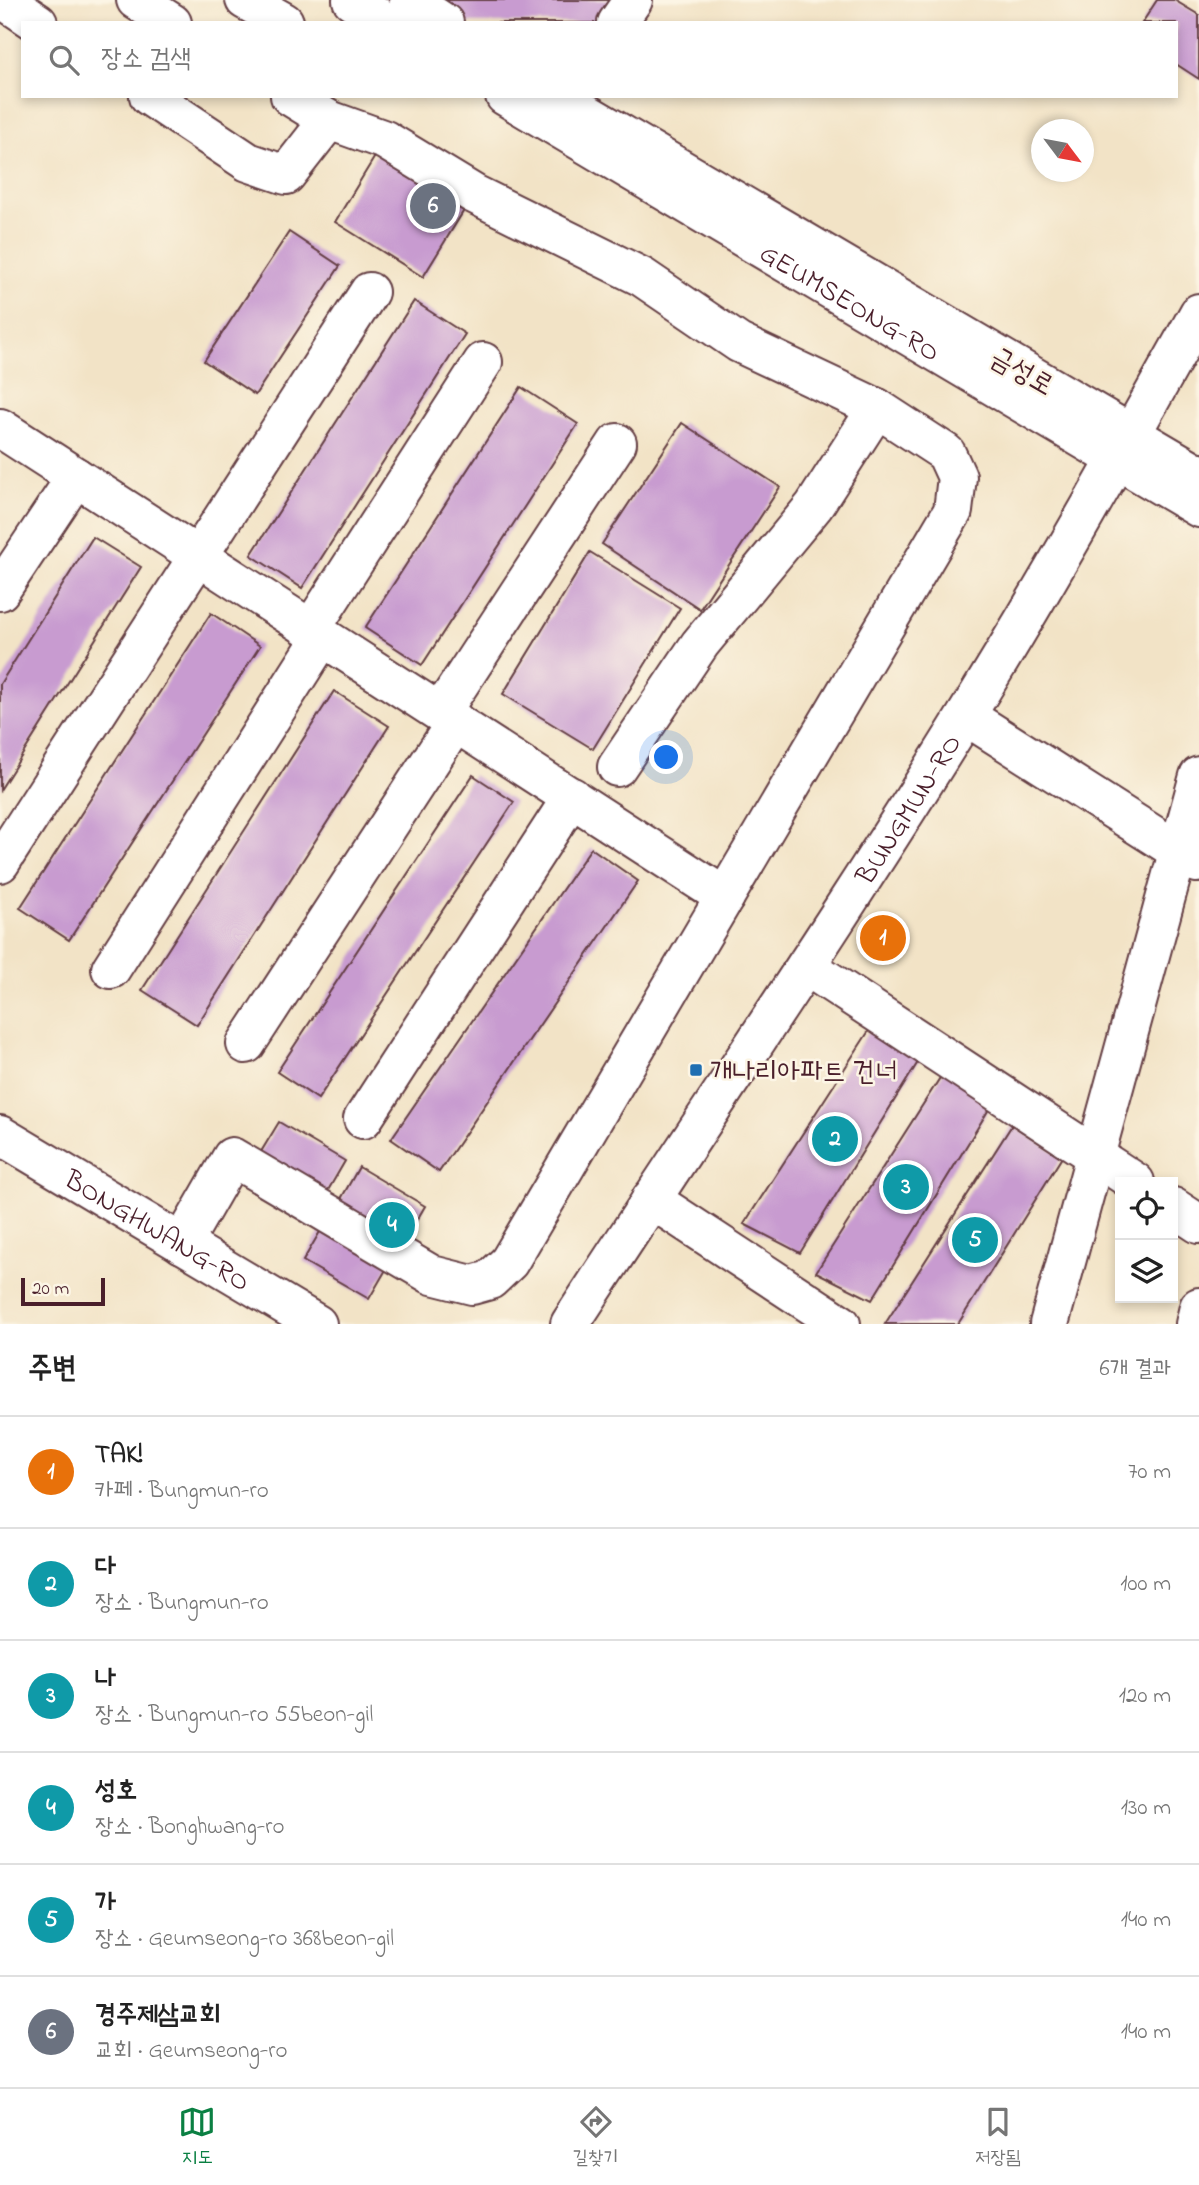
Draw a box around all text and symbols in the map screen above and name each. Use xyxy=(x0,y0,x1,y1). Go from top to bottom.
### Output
search box xyxy=(21,21,1178,98)
icon: search xyxy=(45,41,83,79)
text: 장소 검색 xyxy=(101,41,191,79)
north arrow xyxy=(1031,119,1094,182)
pin: 6 xyxy=(410,180,456,232)
street label: GEUMSEONG-RO xyxy=(751,235,947,374)
street label: 금성로 xyxy=(982,338,1061,408)
street label: BUNGMUN-RO xyxy=(846,727,973,895)
your location xyxy=(649,740,683,774)
pin: 1 xyxy=(860,912,906,964)
place label: 개나리아파트 건너 xyxy=(710,1053,897,1094)
marker: 개나리아파트 건너 xyxy=(688,1062,704,1078)
pin: 2 xyxy=(812,1113,858,1165)
street label: BONGHWANG-RO xyxy=(55,1160,257,1304)
pin: 3 xyxy=(883,1161,929,1213)
map controls xyxy=(1115,1177,1178,1303)
button: locate xyxy=(1115,1177,1178,1240)
pin: 4 xyxy=(369,1199,415,1251)
pin: 5 xyxy=(952,1214,998,1266)
button: layers xyxy=(1115,1240,1178,1303)
scale bar xyxy=(21,1275,105,1307)
text: 20 m xyxy=(32,1276,69,1303)
text: 주변 xyxy=(28,1348,76,1392)
text: 6개 결과 xyxy=(1100,1353,1171,1386)
text: TAK! xyxy=(95,1437,142,1475)
text: 1 xyxy=(47,1456,55,1489)
text: 70 m xyxy=(1128,1456,1171,1489)
text: 카페 · Bungmun-ro xyxy=(95,1475,269,1508)
text: 다 xyxy=(95,1549,116,1587)
text: 2 xyxy=(45,1568,57,1601)
text: 100 m xyxy=(1120,1568,1171,1601)
text: 장소 · Bungmun-ro xyxy=(95,1587,269,1620)
text: 나 xyxy=(95,1661,116,1699)
text: 3 xyxy=(46,1680,56,1713)
text: 120 m xyxy=(1119,1680,1171,1713)
text: 장소 · Bungmun-ro 55beon-gil xyxy=(95,1699,373,1732)
text: 성호 xyxy=(95,1773,137,1811)
text: 4 xyxy=(46,1792,56,1825)
text: 130 m xyxy=(1121,1792,1171,1825)
text: 장소 · Bonghwang-ro xyxy=(95,1811,284,1844)
text: 가 xyxy=(95,1885,116,1923)
text: 5 xyxy=(44,1904,58,1937)
text: 140 m xyxy=(1121,1904,1171,1937)
text: 장소 · Geumseong-ro 368beon-gil xyxy=(95,1923,394,1956)
text: 경주제삼교회 xyxy=(95,1997,221,2035)
text: 6 xyxy=(46,2016,56,2049)
text: 140 m xyxy=(1121,2016,1171,2049)
text: 교회 · Geumseong-ro xyxy=(95,2035,287,2068)
tab: 지도 xyxy=(178,2103,216,2172)
tab: 길찾기 xyxy=(573,2103,618,2172)
tab: 저장됨 xyxy=(975,2103,1021,2172)

